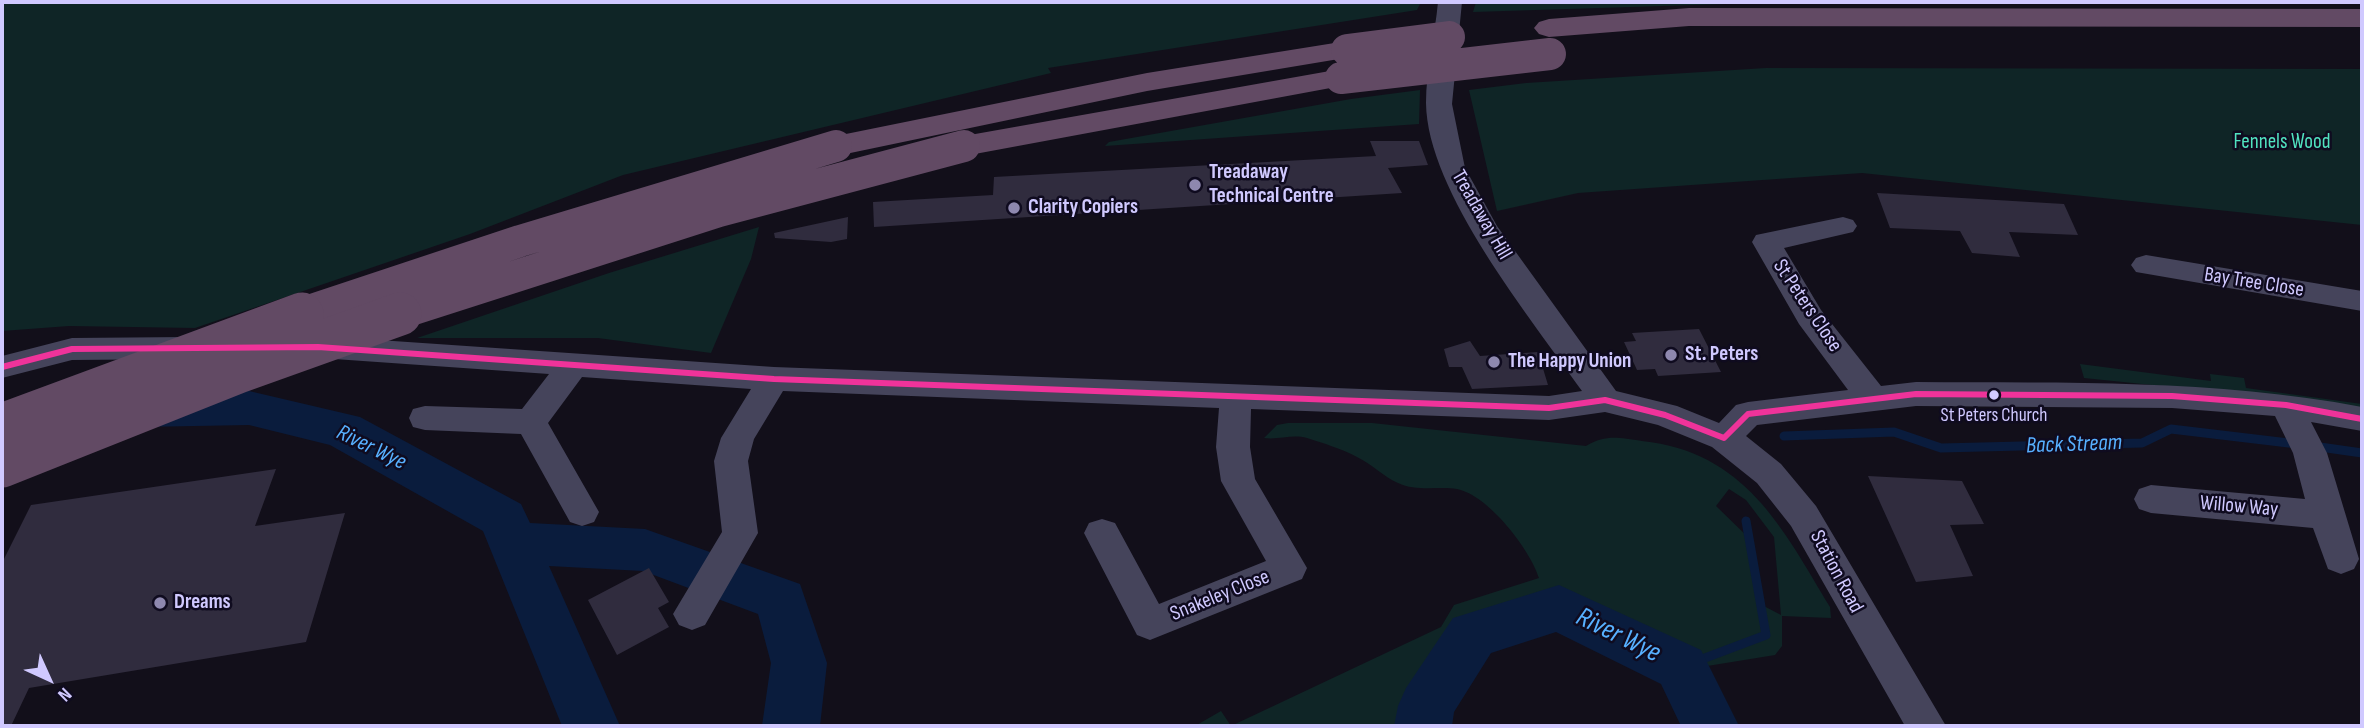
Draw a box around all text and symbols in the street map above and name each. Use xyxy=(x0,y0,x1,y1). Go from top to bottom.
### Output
park label: Fennels Wood xyxy=(2234,130,2330,156)
place label: Treadaway Technical Centre xyxy=(1209,160,1334,210)
street label: Treadaway Hill xyxy=(1445,166,1517,264)
marker: Treadaway Technical Centre xyxy=(1187,177,1203,193)
place label: Clarity Copiers xyxy=(1028,195,1138,221)
marker: Clarity Copiers xyxy=(1006,200,1022,216)
street label: St Peters Close xyxy=(1767,255,1847,357)
street label: Bay Tree Close xyxy=(2202,263,2306,303)
place label: St. Peters xyxy=(1685,342,1758,368)
marker: St. Peters xyxy=(1663,347,1679,363)
place label: The Happy Union xyxy=(1508,349,1631,375)
marker: The Happy Union xyxy=(1486,354,1502,370)
marker: St Peters Church xyxy=(1987,388,2001,402)
place label: St Peters Church xyxy=(1940,405,2048,427)
water label: River Wye xyxy=(332,419,410,477)
water label: Back Stream xyxy=(2026,430,2122,460)
street label: Willow Way xyxy=(2199,491,2279,523)
street label: Station Road xyxy=(1804,526,1868,618)
street label: Snakeley Close xyxy=(1167,565,1273,627)
place label: Dreams xyxy=(174,590,231,616)
marker: Dreams xyxy=(152,595,168,611)
water label: River Wye xyxy=(1570,601,1666,671)
north arrow xyxy=(14,644,84,714)
text: N xyxy=(52,682,76,706)

